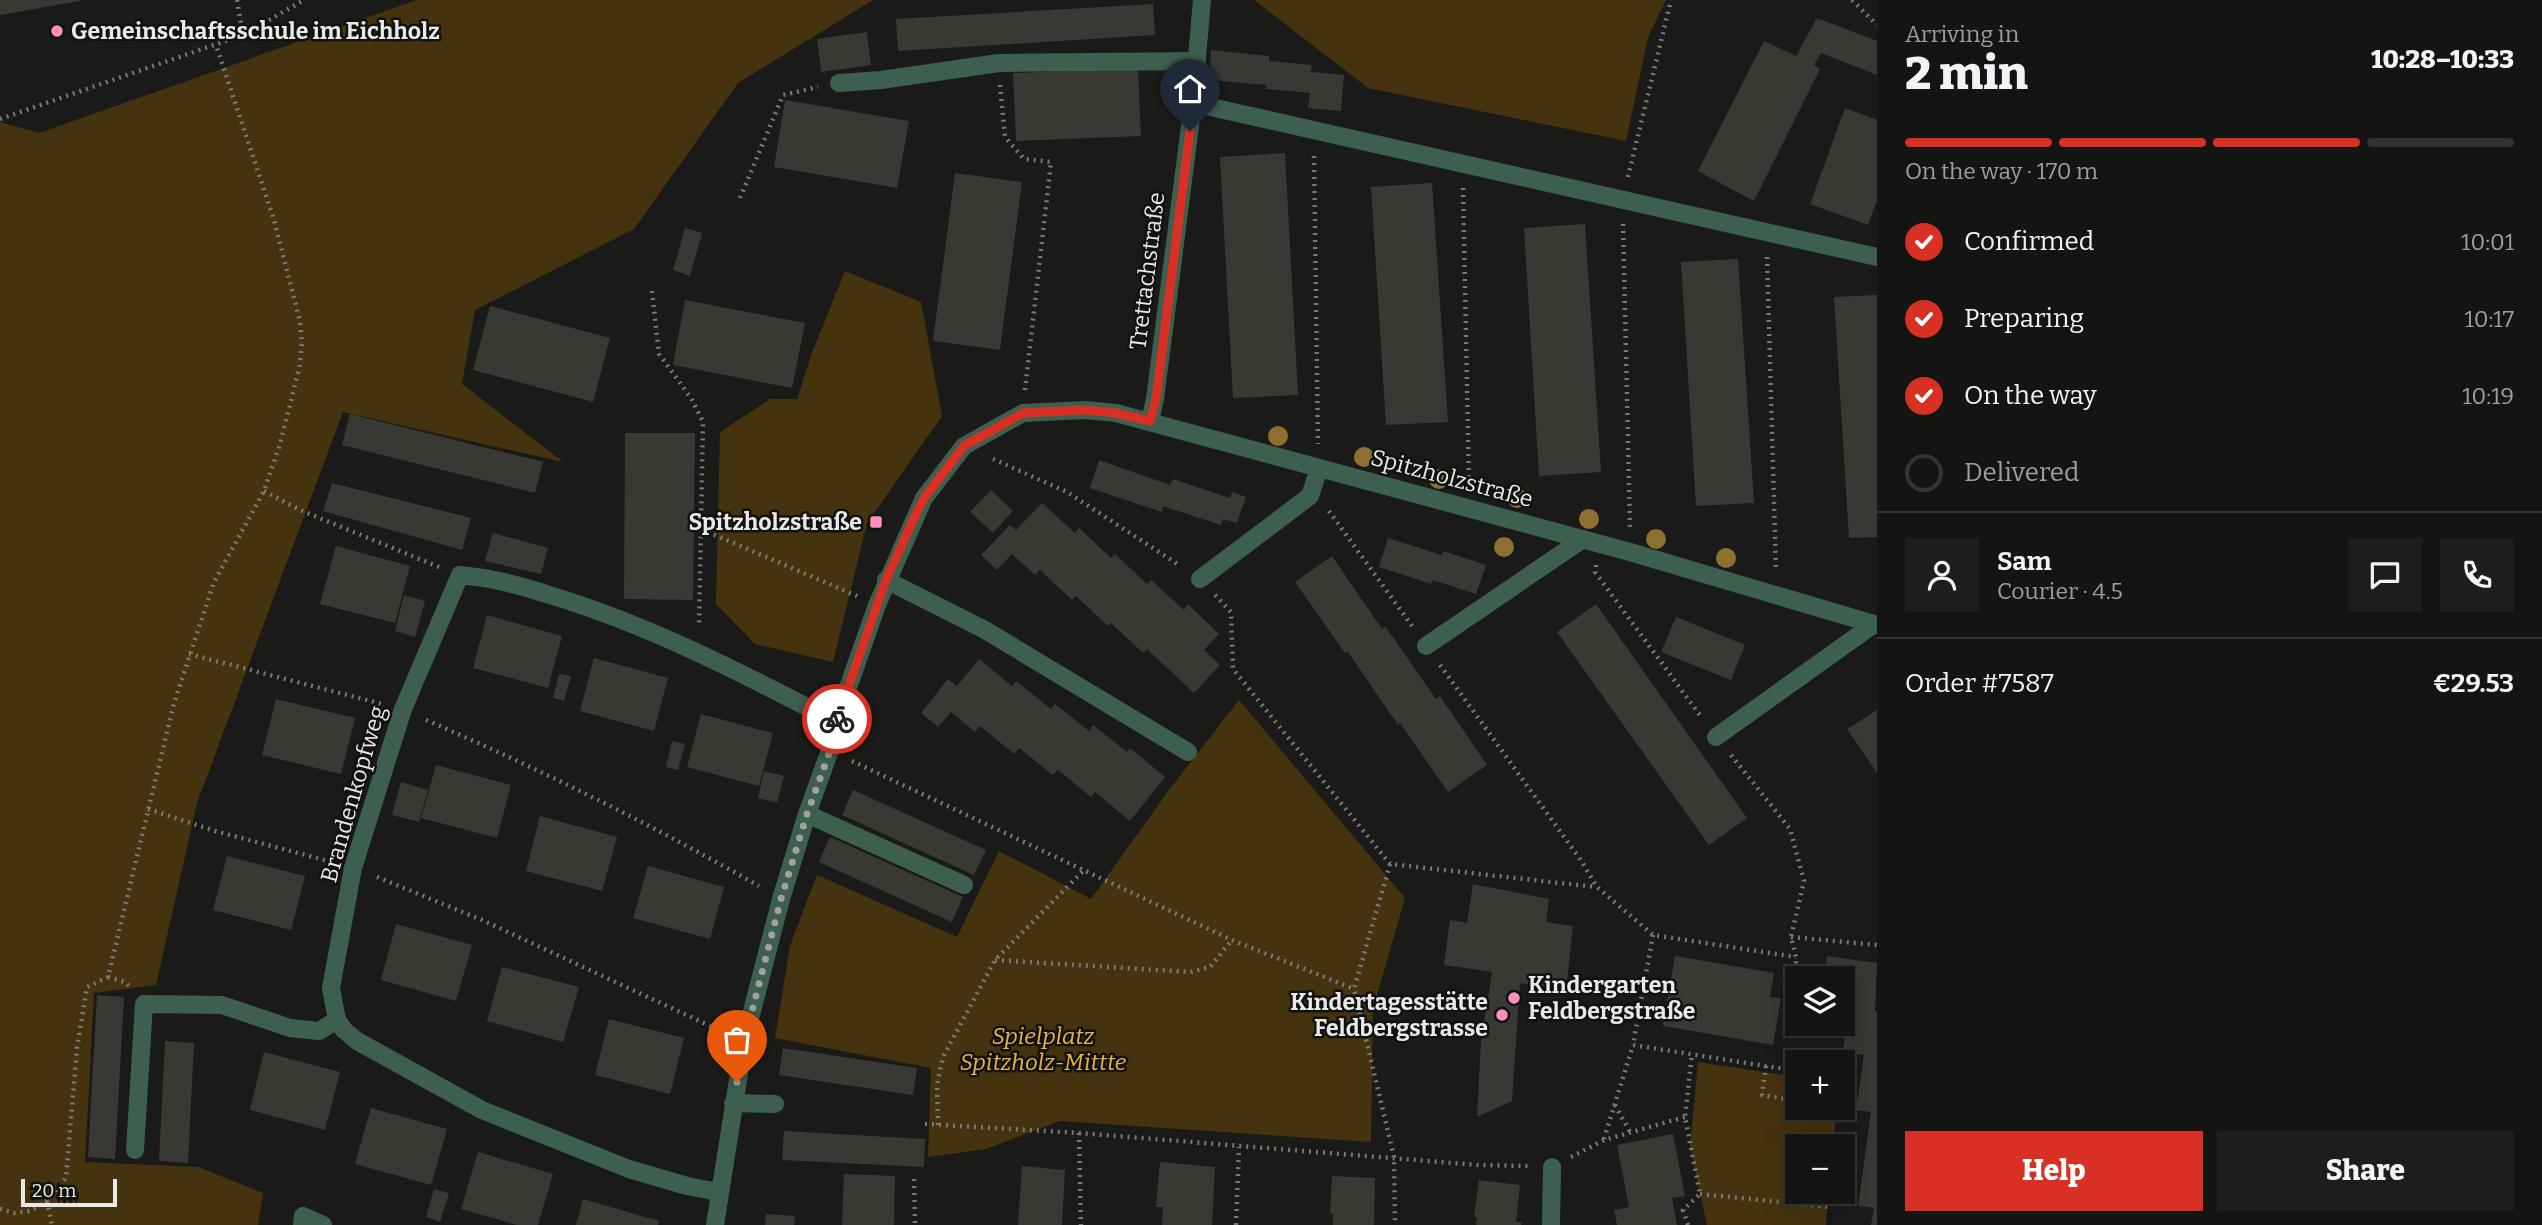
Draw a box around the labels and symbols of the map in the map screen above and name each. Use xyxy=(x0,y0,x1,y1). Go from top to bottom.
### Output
place label: Gemeinschaftsschule im Eichholz xyxy=(71,17,440,45)
marker: Gemeinschaftsschule im Eichholz xyxy=(49,23,65,39)
pin xyxy=(1160,59,1220,131)
street label: Trettachstraße xyxy=(1123,191,1171,351)
street label: Spitzholzstraße xyxy=(1368,443,1536,513)
place label: Spitzholzstraße xyxy=(689,508,862,536)
marker: Spitzholzstraße xyxy=(868,514,884,530)
courier xyxy=(802,684,872,754)
street label: Brandenkopfweg xyxy=(314,702,392,886)
place label: Kindergarten Feldbergstraße xyxy=(1528,971,1695,1025)
place label: Kindertagesstätte Feldbergstrasse xyxy=(1290,988,1488,1042)
marker: Kindergarten Feldbergstraße xyxy=(1506,990,1522,1006)
marker: Kindertagesstätte Feldbergstrasse xyxy=(1494,1007,1510,1023)
pin xyxy=(707,1010,767,1082)
park label: Spielplatz Spitzholz-Mittte xyxy=(960,1022,1127,1076)
scale bar xyxy=(21,1176,117,1208)

